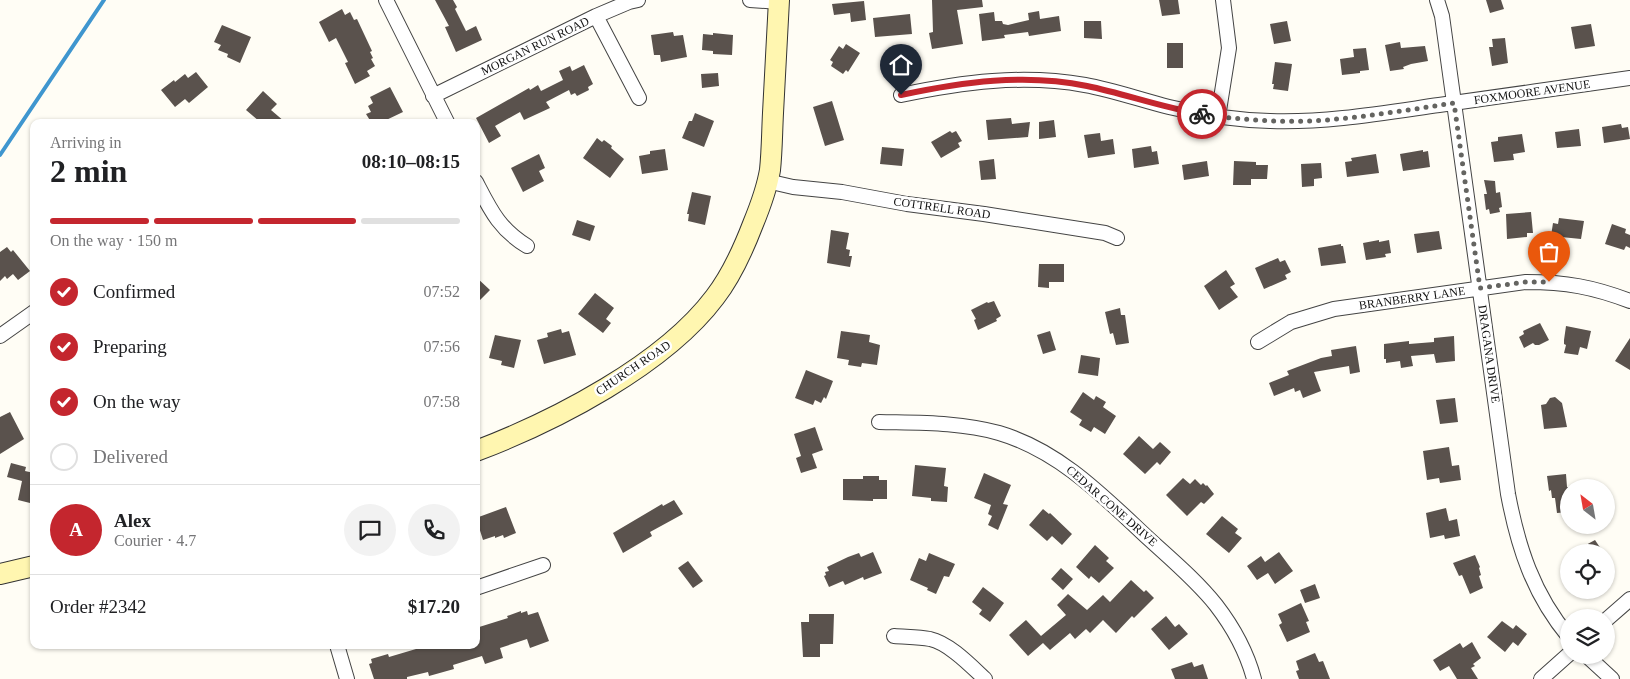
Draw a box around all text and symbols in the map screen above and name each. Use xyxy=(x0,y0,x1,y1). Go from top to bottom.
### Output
street label: MORGAN RUN ROAD xyxy=(479,14,592,78)
pin xyxy=(880,44,922,95)
icon: home xyxy=(887,51,915,79)
street label: FOXMOORE AVENUE xyxy=(1473,77,1591,107)
courier xyxy=(1177,89,1227,139)
icon: bike xyxy=(1188,100,1216,128)
text: Arriving in xyxy=(50,134,122,151)
text: 08:10–08:15 xyxy=(362,151,460,172)
text: 2 min xyxy=(50,153,127,189)
street label: COTTRELL ROAD xyxy=(893,194,992,222)
pin xyxy=(1528,231,1570,282)
text: On the way · 150 m xyxy=(50,232,178,249)
icon: bag xyxy=(1535,238,1563,266)
icon: check xyxy=(50,278,78,306)
text: Confirmed xyxy=(93,281,175,302)
text: 07:52 xyxy=(424,283,460,300)
street label: BRANBERRY LANE xyxy=(1358,284,1466,312)
street label: DRAGANA DRIVE xyxy=(1475,304,1503,404)
icon: check xyxy=(50,333,78,361)
text: Preparing xyxy=(93,336,167,357)
text: 07:56 xyxy=(424,338,460,355)
street label: CHURCH ROAD xyxy=(593,338,673,398)
icon: check xyxy=(50,388,78,416)
text: On the way xyxy=(93,391,181,412)
text: 07:58 xyxy=(424,393,460,410)
text: Delivered xyxy=(93,446,168,467)
street label: CEDAR CONE DRIVE xyxy=(1064,463,1160,549)
north arrow xyxy=(1560,479,1615,534)
map controls xyxy=(1560,479,1615,664)
button: chat xyxy=(344,504,396,556)
button: phone xyxy=(408,504,460,556)
text: Alex xyxy=(114,510,151,531)
text: A xyxy=(69,519,83,540)
text: Courier · 4.7 xyxy=(114,532,196,549)
button: locate xyxy=(1560,544,1615,599)
text: Order #2342 xyxy=(50,596,147,617)
text: $17.20 xyxy=(408,596,460,617)
button: layers xyxy=(1560,609,1615,664)

